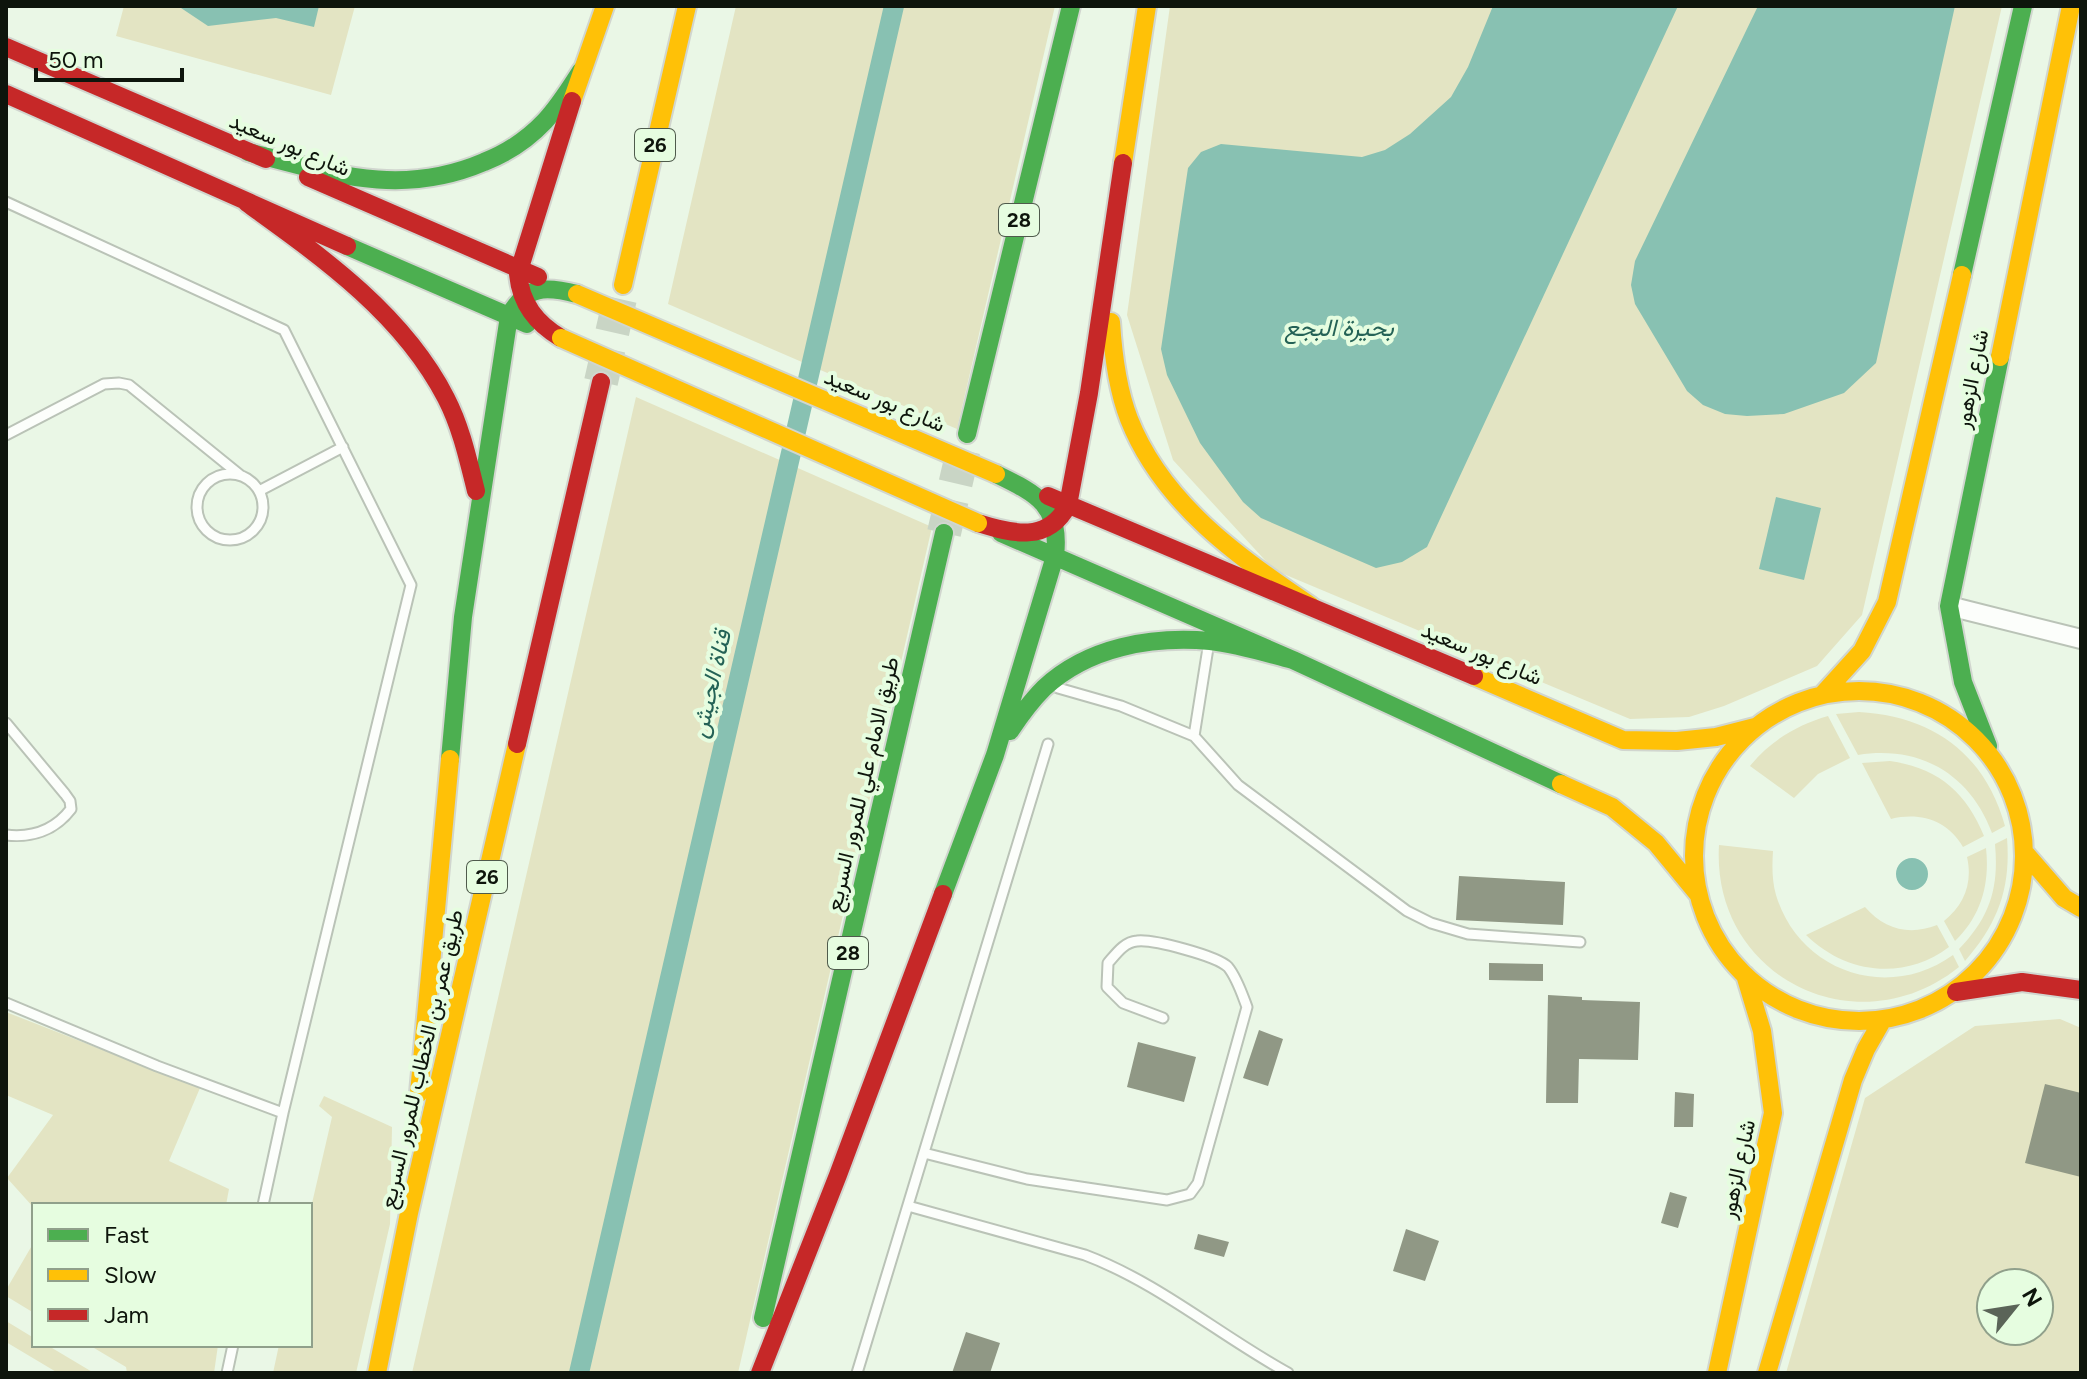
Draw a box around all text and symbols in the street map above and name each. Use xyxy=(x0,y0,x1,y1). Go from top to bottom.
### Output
scale bar xyxy=(36,32,182,82)
text: 50 m xyxy=(48,45,104,74)
street label: شارع بور سعيد xyxy=(225,107,354,183)
road number: 26 xyxy=(635,129,675,161)
road number: 28 xyxy=(999,204,1039,236)
water label: بحيرة البجع xyxy=(1284,313,1394,345)
street label: شارع الزهور xyxy=(1948,327,1995,432)
street label: شارع بور سعيد xyxy=(820,363,949,439)
street label: شارع بور سعيد xyxy=(1417,616,1546,692)
water label: قناة الجيش xyxy=(684,625,738,741)
street label: طريق الامام علي للمرور السريع xyxy=(820,654,910,915)
road number: 26 xyxy=(467,861,507,893)
street label: طريق عمر بن الخطاب للمرور السريع xyxy=(374,907,470,1212)
road number: 28 xyxy=(828,937,868,969)
street label: شارع الزهور xyxy=(1714,1117,1762,1222)
legend xyxy=(32,1203,312,1347)
text: Fast xyxy=(104,1220,149,1249)
text: Slow xyxy=(104,1260,157,1289)
north arrow xyxy=(1975,1267,2055,1347)
text: N xyxy=(2016,1283,2048,1311)
text: Jam xyxy=(104,1300,149,1329)

